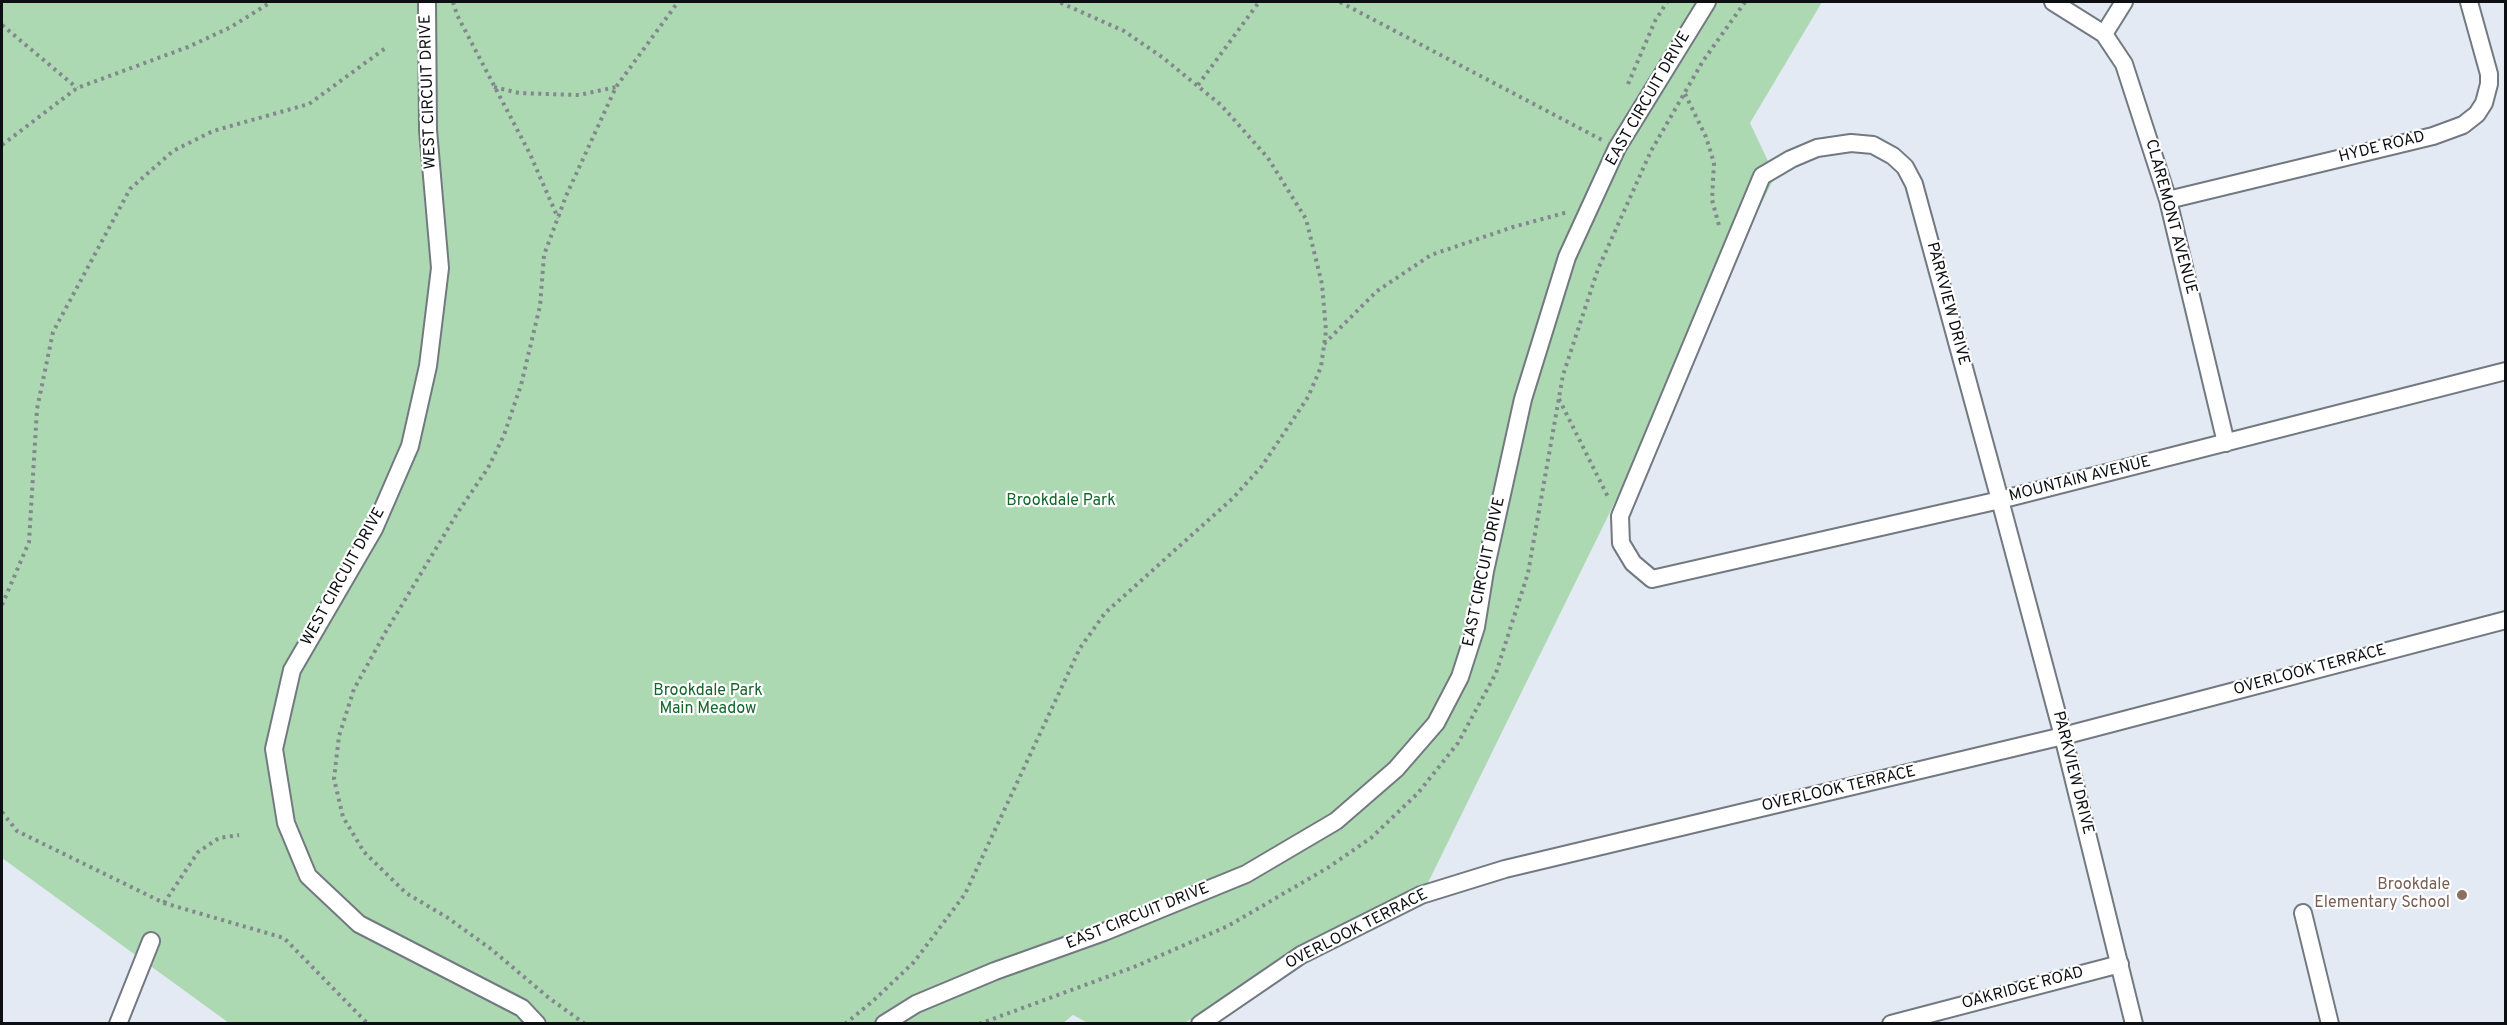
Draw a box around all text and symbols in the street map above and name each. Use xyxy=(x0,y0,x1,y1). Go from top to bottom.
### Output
street label: WEST CIRCUIT DRIVE xyxy=(417,14,441,170)
street label: EAST CIRCUIT DRIVE xyxy=(1603,28,1695,170)
street label: HYDE ROAD xyxy=(2337,128,2427,168)
street label: CLAREMONT AVENUE xyxy=(2140,137,2200,297)
street label: PARKVIEW DRIVE xyxy=(1921,240,1973,368)
street label: MOUNTAIN AVENUE xyxy=(2007,453,2153,507)
park label: Brookdale Park xyxy=(1006,492,1116,512)
street label: EAST CIRCUIT DRIVE xyxy=(1460,496,1510,648)
street label: WEST CIRCUIT DRIVE xyxy=(298,505,390,649)
street label: OVERLOOK TERRACE xyxy=(2232,641,2388,701)
park label: Brookdale Park Main Meadow xyxy=(653,682,763,720)
street label: PARKVIEW DRIVE xyxy=(2047,709,2097,837)
street label: OVERLOOK TERRACE xyxy=(1760,763,1918,817)
place label: Brookdale Elementary School xyxy=(2314,876,2450,914)
street label: EAST CIRCUIT DRIVE xyxy=(1064,880,1212,954)
street label: OVERLOOK TERRACE xyxy=(1283,886,1431,974)
marker: Brookdale Elementary School xyxy=(2455,888,2469,902)
street label: OAKRIDGE ROAD xyxy=(1960,963,2086,1015)

